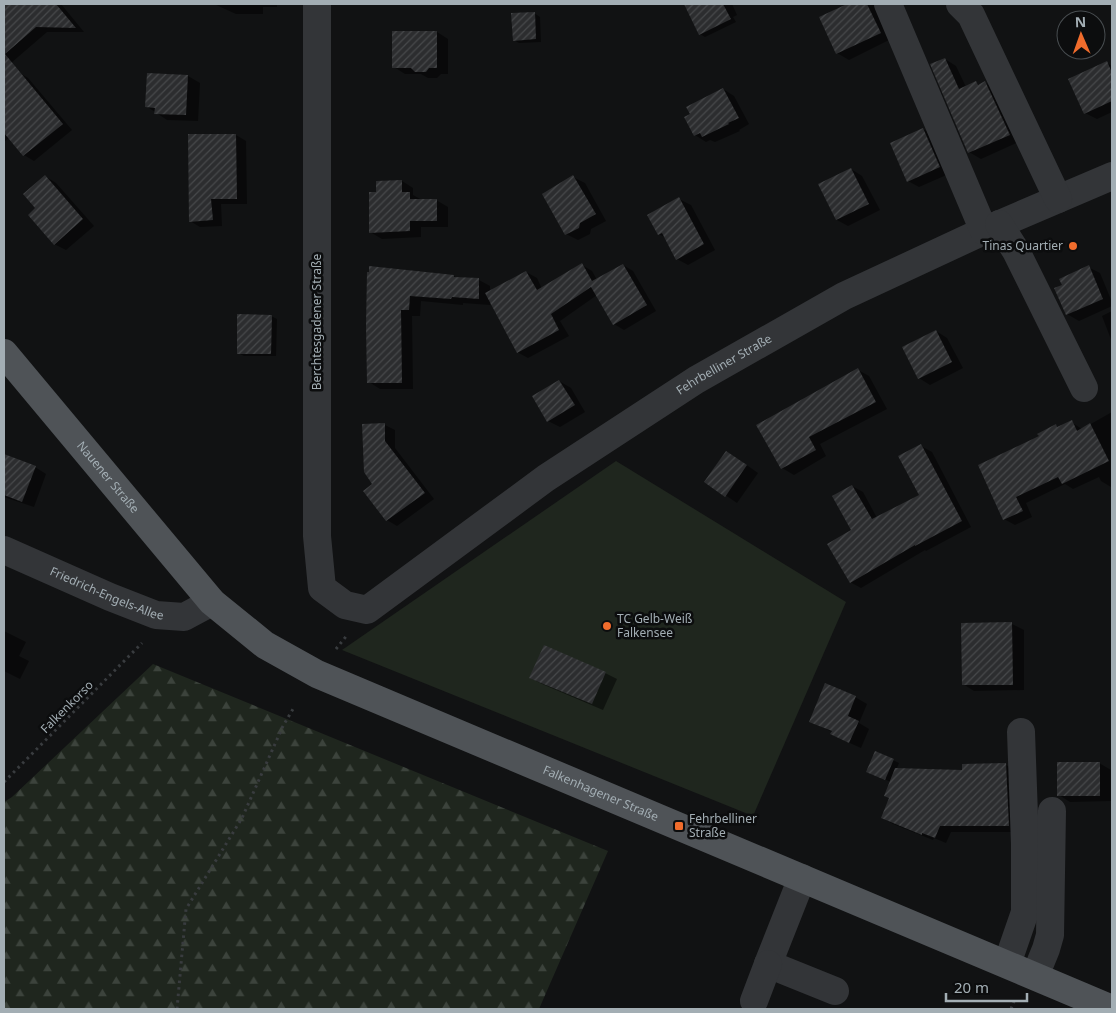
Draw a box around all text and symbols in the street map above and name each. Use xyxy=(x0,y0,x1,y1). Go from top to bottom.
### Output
north arrow xyxy=(1056,10,1106,60)
text: N xyxy=(1075,12,1087,31)
place label: Tinas Quartier xyxy=(983,237,1063,254)
marker: Tinas Quartier xyxy=(1067,240,1079,252)
street label: Berchtesgadener Straße xyxy=(308,254,325,390)
street label: Fehrbelliner Straße xyxy=(673,330,775,399)
street label: Nauener Straße xyxy=(73,437,143,517)
street label: Friedrich-Engels-Allee xyxy=(47,562,165,624)
place label: TC Gelb-Weiß Falkensee xyxy=(617,610,693,641)
marker: TC Gelb-Weiß Falkensee xyxy=(601,620,613,632)
street label: Falkenkorso xyxy=(36,676,97,737)
street label: Falkenhagener Straße xyxy=(540,761,661,825)
place label: Fehrbelliner Straße xyxy=(689,810,757,841)
marker: Fehrbelliner Straße xyxy=(673,820,685,832)
scale bar xyxy=(946,970,1027,1002)
text: 20 m xyxy=(954,977,989,997)

